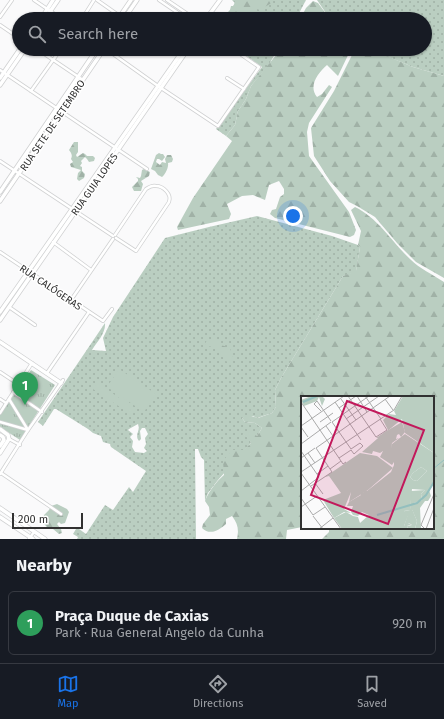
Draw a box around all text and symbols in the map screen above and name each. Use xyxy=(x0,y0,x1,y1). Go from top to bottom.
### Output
search box xyxy=(12,12,432,56)
icon: search xyxy=(26,23,48,45)
text: Search here xyxy=(58,25,138,43)
street label: RUA SETE DE SETEMBRO xyxy=(18,78,88,173)
street label: RUA GUIA LOPES xyxy=(69,151,121,218)
your location xyxy=(283,206,303,226)
street label: RUA CALÓGERAS xyxy=(17,261,85,313)
pin: 1 xyxy=(12,372,38,405)
inset map xyxy=(301,396,434,529)
scale bar xyxy=(12,511,83,530)
text: 200 m xyxy=(18,513,48,526)
text: Nearby xyxy=(16,555,71,576)
text: Praça Duque de Caxias xyxy=(55,607,209,625)
text: 1 xyxy=(27,616,33,631)
text: 920 m xyxy=(392,616,427,631)
text: Park · Rua General Angelo da Cunha xyxy=(55,625,264,640)
tab: Map xyxy=(57,673,79,710)
tab: Directions xyxy=(193,673,243,710)
tab: Saved xyxy=(357,673,387,710)

